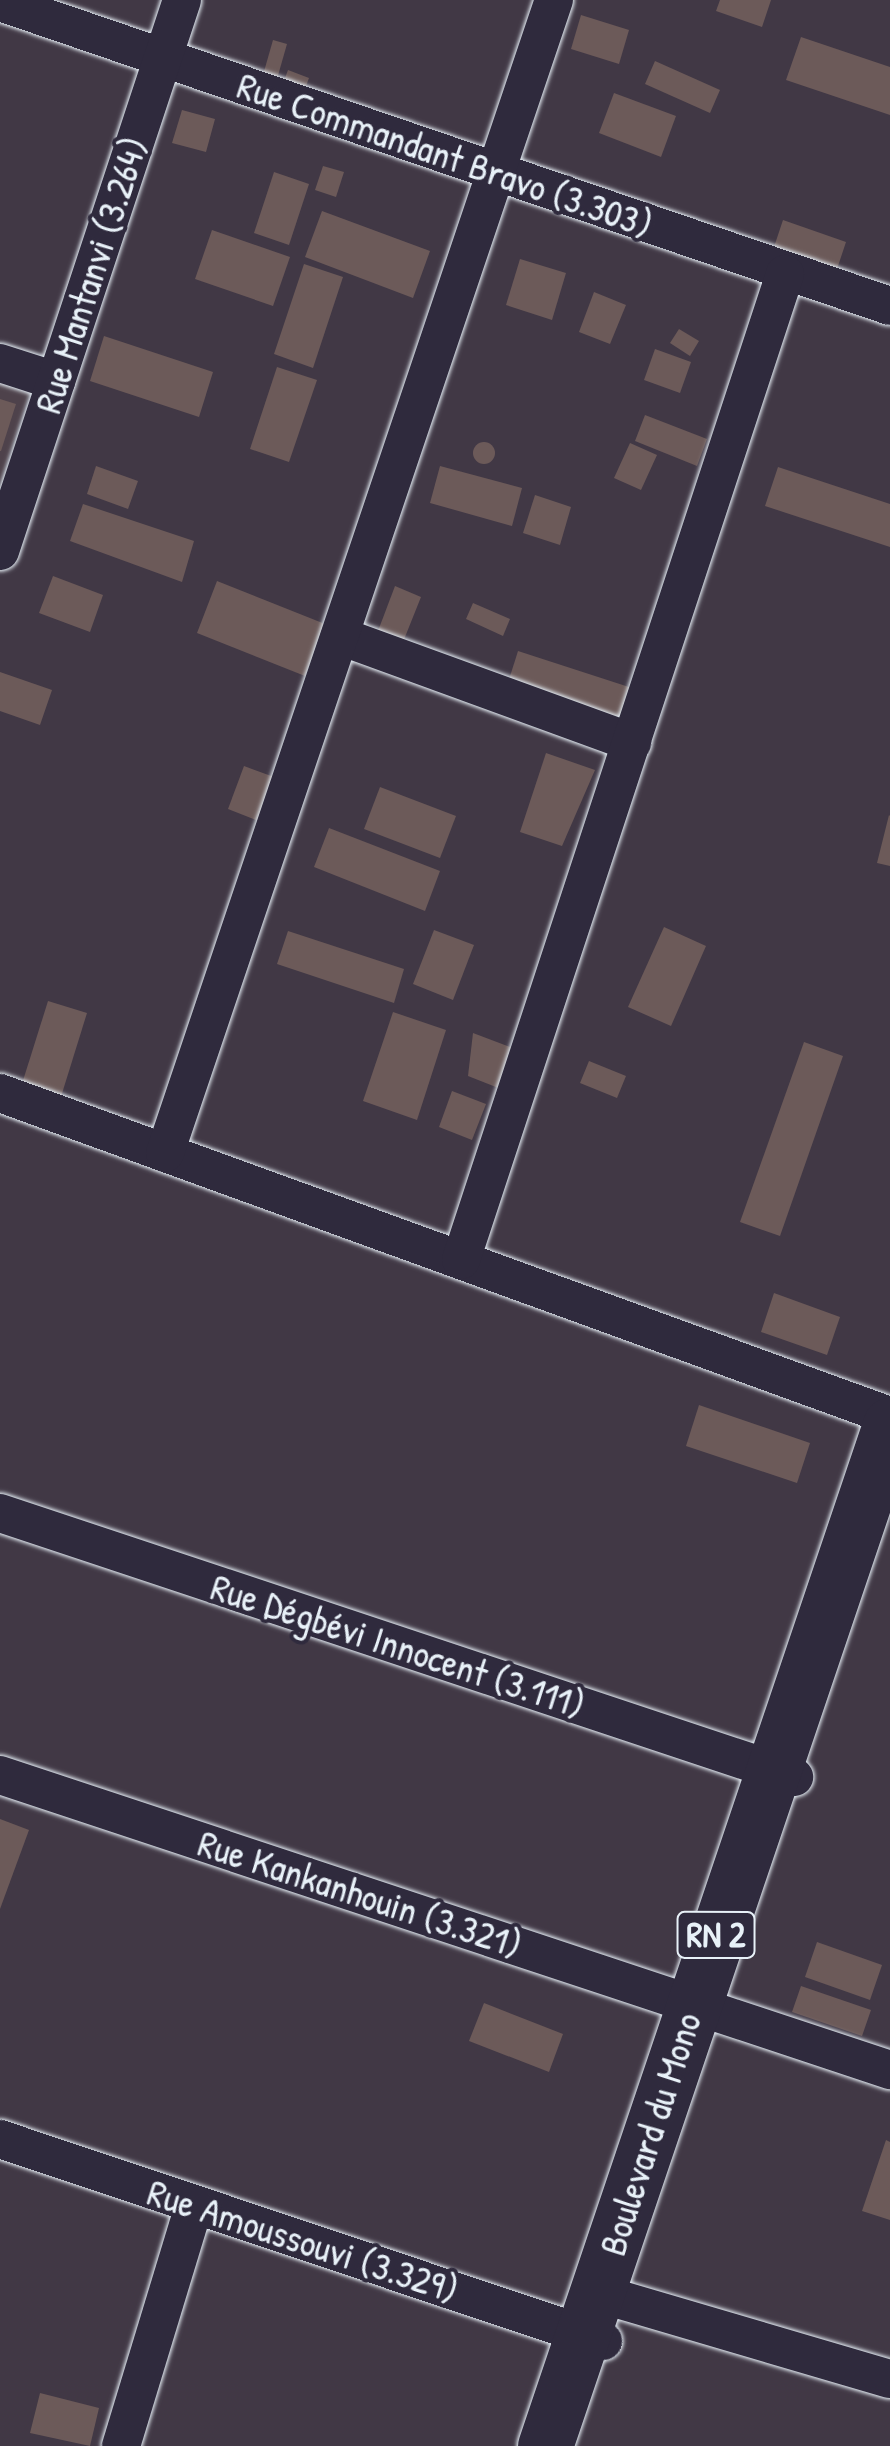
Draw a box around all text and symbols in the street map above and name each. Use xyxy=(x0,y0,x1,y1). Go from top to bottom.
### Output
street label: Rue Commandant Bravo (3.303) xyxy=(232,63,658,247)
street label: Rue Mantanvi (3.264) xyxy=(25,131,157,419)
street label: Rue Dégbévi Innocent (3.111) xyxy=(205,1564,591,1728)
street label: Rue Kankanhouin (3.321) xyxy=(193,1820,527,1968)
road number: RN 2 xyxy=(676,1905,756,1965)
street label: Boulevard du Mono xyxy=(589,2007,711,2261)
street label: Rue Amoussouvi (3.329) xyxy=(142,2169,464,2313)

